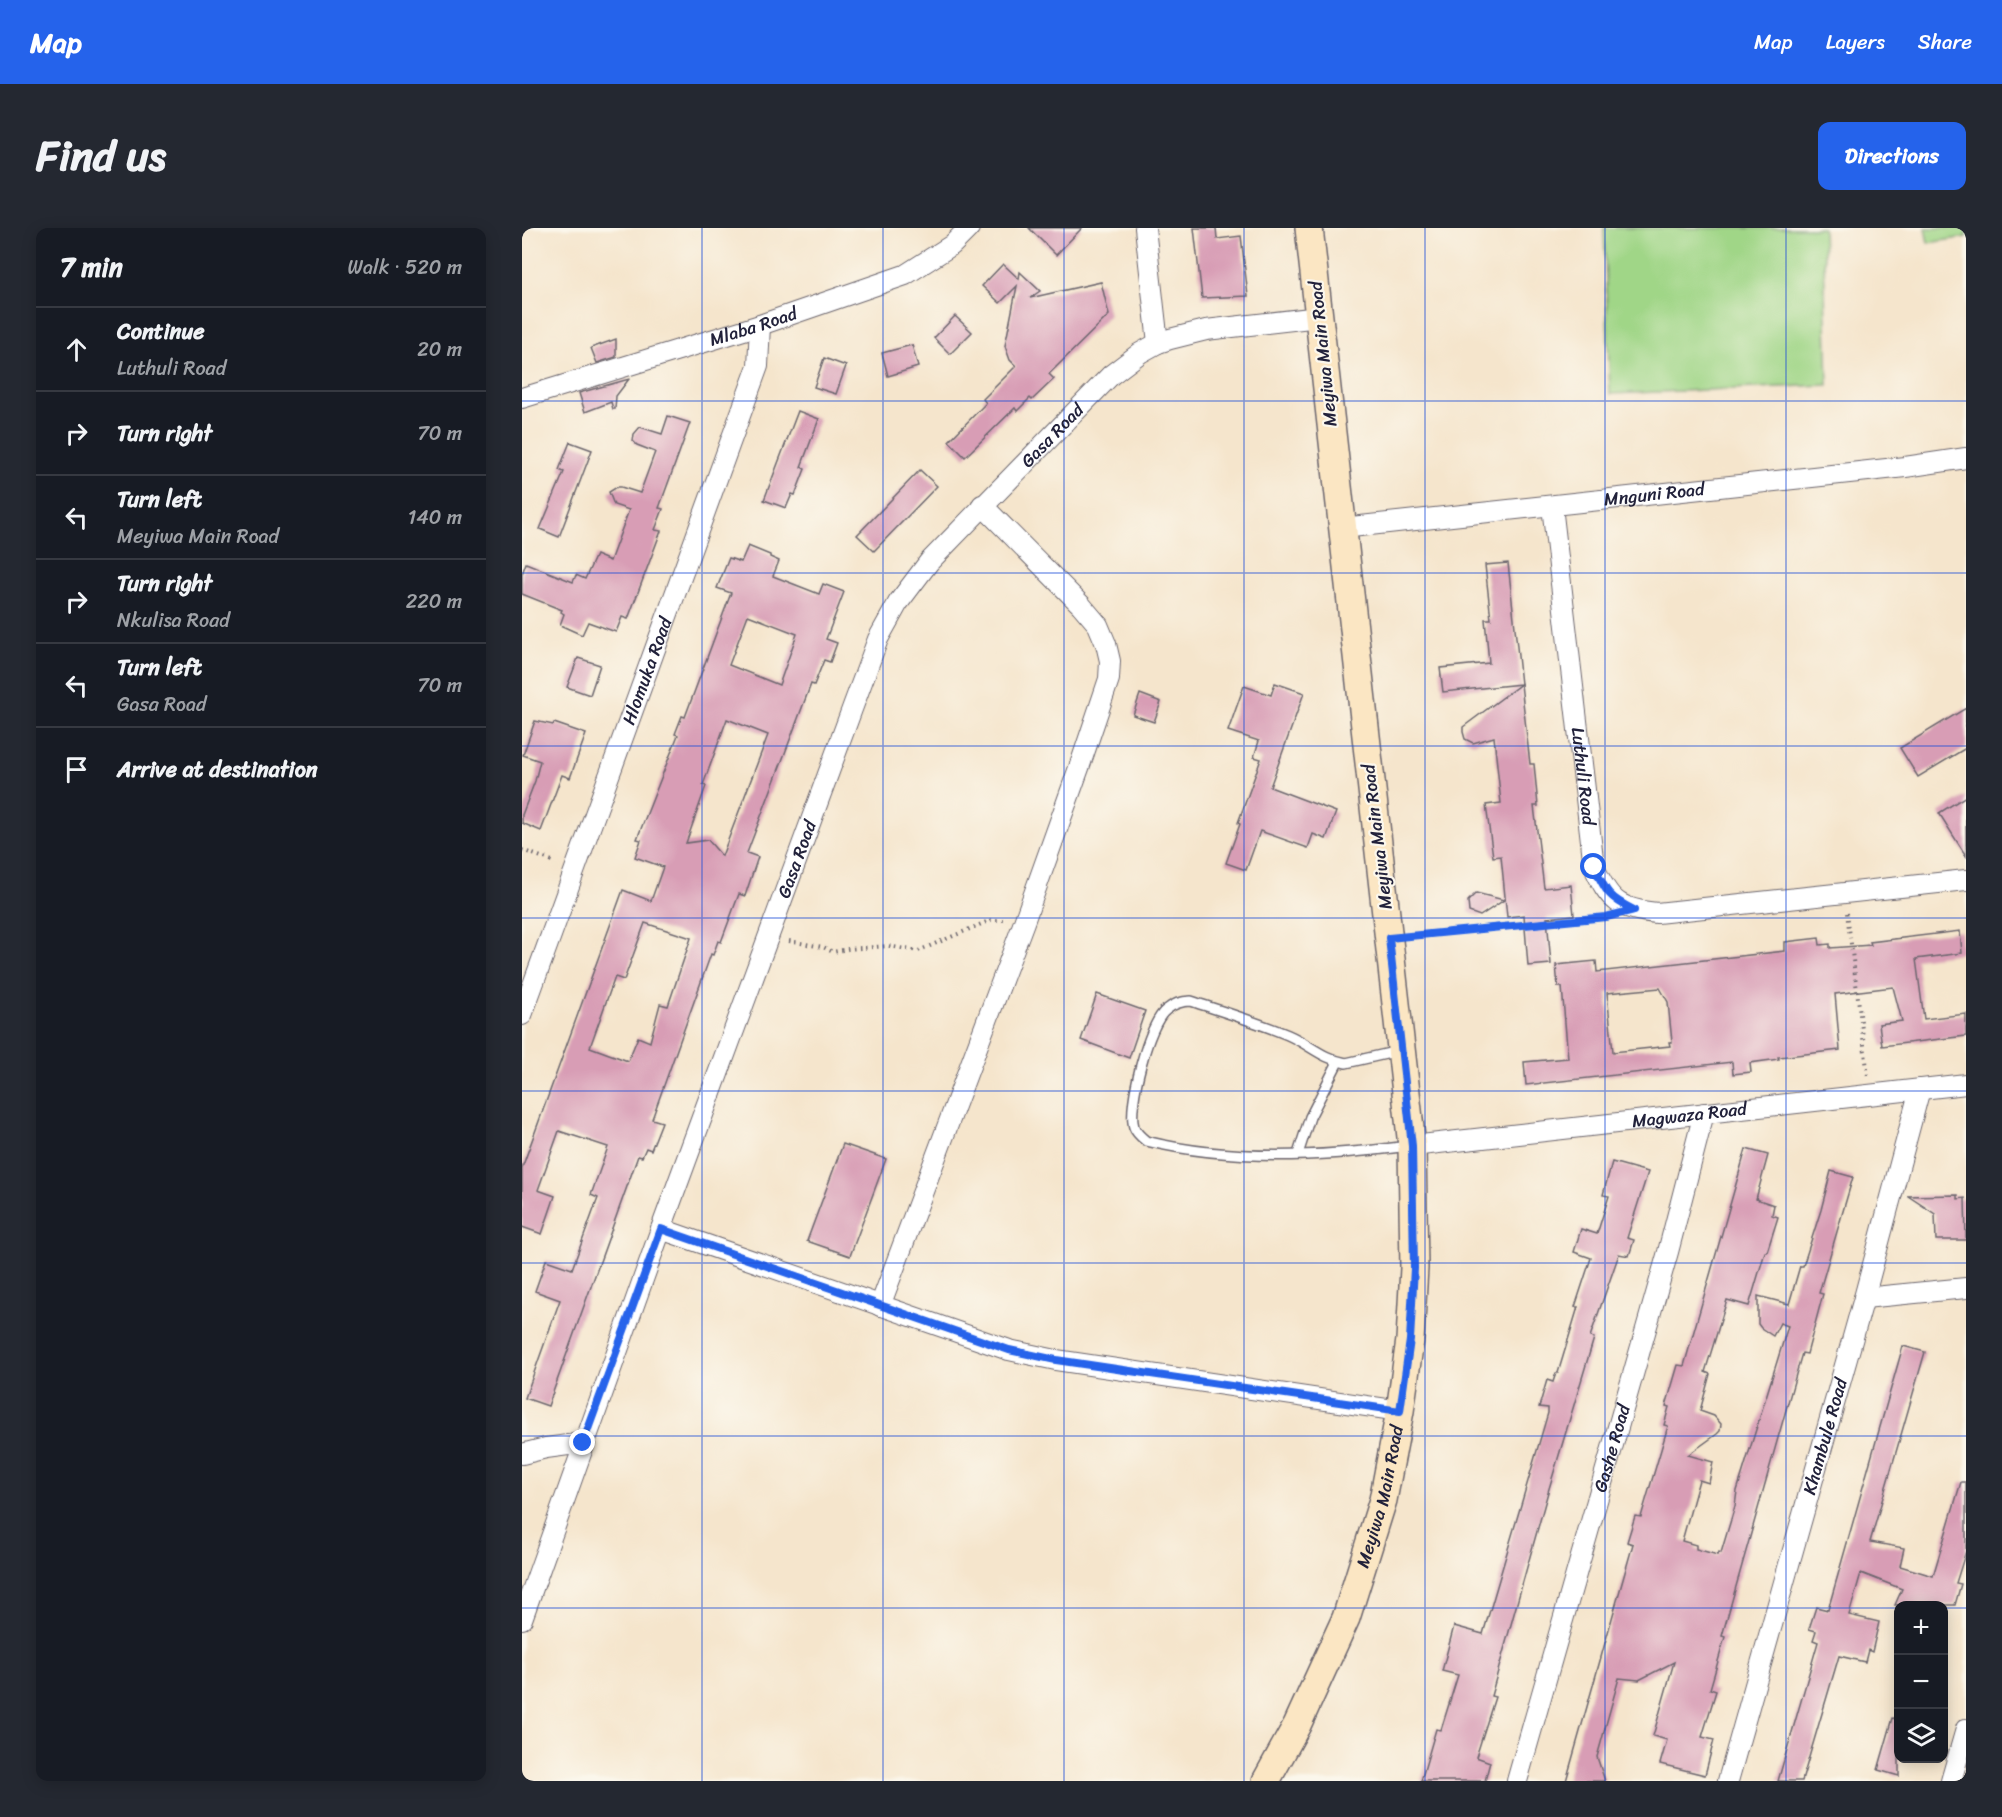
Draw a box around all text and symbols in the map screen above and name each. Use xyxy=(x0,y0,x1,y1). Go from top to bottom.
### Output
text: Map xyxy=(30,18,82,67)
text: Map xyxy=(1754,23,1793,61)
text: Layers xyxy=(1826,23,1885,61)
text: Share xyxy=(1918,23,1972,61)
text: Find us xyxy=(36,119,166,193)
button: Directions xyxy=(1818,122,1966,190)
text: 7 min xyxy=(60,244,123,290)
text: Walk · 520 m xyxy=(348,250,462,285)
street label: Meyiwa Main Road xyxy=(1299,278,1347,428)
street label: Mlaba Road xyxy=(705,297,803,356)
text: Continue xyxy=(117,312,205,351)
text: 20 m xyxy=(417,332,462,367)
icon: ahead xyxy=(60,333,93,366)
text: Luthuli Road xyxy=(117,351,226,386)
street label: Gasa Road xyxy=(1013,394,1093,475)
text: Turn right xyxy=(117,414,212,453)
text: 70 m xyxy=(417,416,462,451)
icon: right xyxy=(60,417,93,450)
street label: Mnguni Road xyxy=(1602,473,1708,516)
text: Turn left xyxy=(117,480,202,519)
text: 140 m xyxy=(408,500,462,535)
icon: left xyxy=(60,501,93,534)
text: Meyiwa Main Road xyxy=(117,519,279,554)
text: Turn right xyxy=(117,564,212,603)
text: 220 m xyxy=(406,584,462,619)
icon: right xyxy=(60,585,93,618)
text: Nkulisa Road xyxy=(117,603,230,638)
street label: Hlomuka Road xyxy=(613,611,682,729)
text: Turn left xyxy=(117,648,202,687)
text: 70 m xyxy=(417,668,462,703)
icon: left xyxy=(60,669,93,702)
text: Gasa Road xyxy=(117,687,207,722)
street label: Luthuli Road xyxy=(1562,725,1605,828)
text: Arrive at destination xyxy=(117,750,318,789)
icon: arrive xyxy=(60,753,93,786)
street label: Meyiwa Main Road xyxy=(1352,761,1402,911)
street label: Gasa Road xyxy=(768,814,826,903)
route start xyxy=(1580,853,1606,879)
street label: Magwaza Road xyxy=(1630,1092,1750,1137)
street label: Khambule Road xyxy=(1793,1373,1857,1498)
street label: Gashe Road xyxy=(1584,1399,1640,1496)
street label: Meyiwa Main Road xyxy=(1347,1421,1413,1572)
route end xyxy=(569,1429,595,1455)
map controls xyxy=(1894,1601,1948,1763)
button: + xyxy=(1894,1601,1948,1655)
button: − xyxy=(1894,1655,1948,1709)
button: layers xyxy=(1894,1709,1948,1763)

